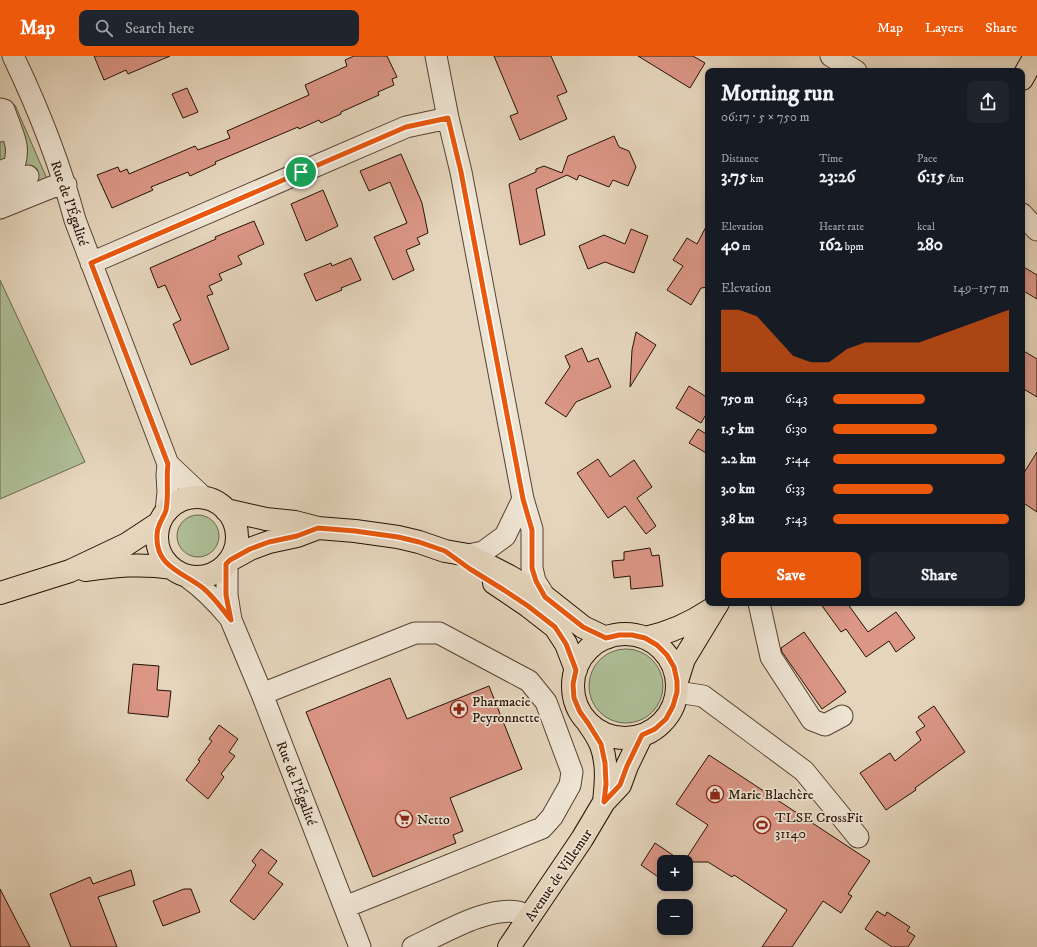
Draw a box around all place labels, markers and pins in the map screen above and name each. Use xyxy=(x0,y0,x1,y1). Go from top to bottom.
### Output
pin xyxy=(284,155,318,189)
place label: Pharmacie Peyronnette xyxy=(472,693,540,727)
pharmacy icon: Pharmacie Peyronnette xyxy=(449,699,469,719)
shop icon: Marie Blachère xyxy=(705,784,725,804)
place label: Marie Blachère xyxy=(728,786,814,804)
supermarket icon: Netto xyxy=(394,809,414,829)
place label: TLSE CrossFit 31140 xyxy=(775,809,864,843)
place label: Netto xyxy=(417,811,450,829)
sports icon: TLSE CrossFit 31140 xyxy=(752,815,772,835)

